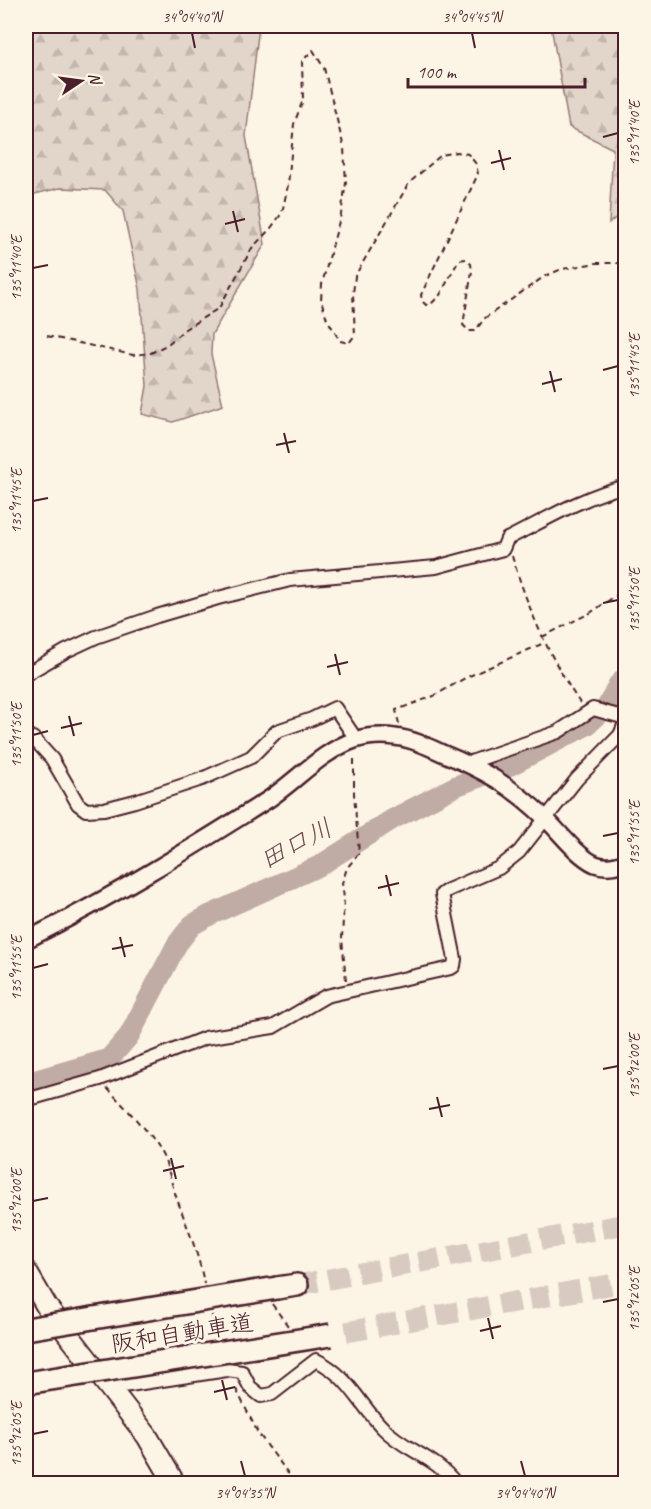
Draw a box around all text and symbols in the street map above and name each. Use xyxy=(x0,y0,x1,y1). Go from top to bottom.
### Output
text: 34°04'40"N xyxy=(162,8,225,27)
text: 34°04'45"N xyxy=(442,8,505,27)
north arrow xyxy=(51,51,111,111)
scale bar xyxy=(408,51,585,89)
text: 100 m xyxy=(417,61,458,83)
text: N xyxy=(84,71,106,88)
text: 135°11'40"E xyxy=(625,99,644,165)
text: 135°11'40"E xyxy=(7,234,26,300)
text: 135°11'45"E xyxy=(625,332,644,398)
text: 135°11'45"E xyxy=(7,467,26,533)
text: 135°11'50"E xyxy=(625,566,644,632)
text: 135°11'50"E xyxy=(7,701,26,767)
text: 135°11'55"E xyxy=(625,799,644,865)
water label: 田口川 xyxy=(254,811,338,877)
text: 135°11'55"E xyxy=(7,934,26,1000)
text: 135°12'00"E xyxy=(625,1032,644,1098)
text: 135°12'00"E xyxy=(7,1167,26,1233)
text: 135°12'05"E xyxy=(625,1265,644,1331)
street label: 阪和自動車道 xyxy=(109,1307,255,1359)
text: 135°12'05"E xyxy=(7,1400,26,1466)
text: 34°04'35"N xyxy=(215,1484,278,1503)
text: 34°04'40"N xyxy=(495,1484,558,1503)

